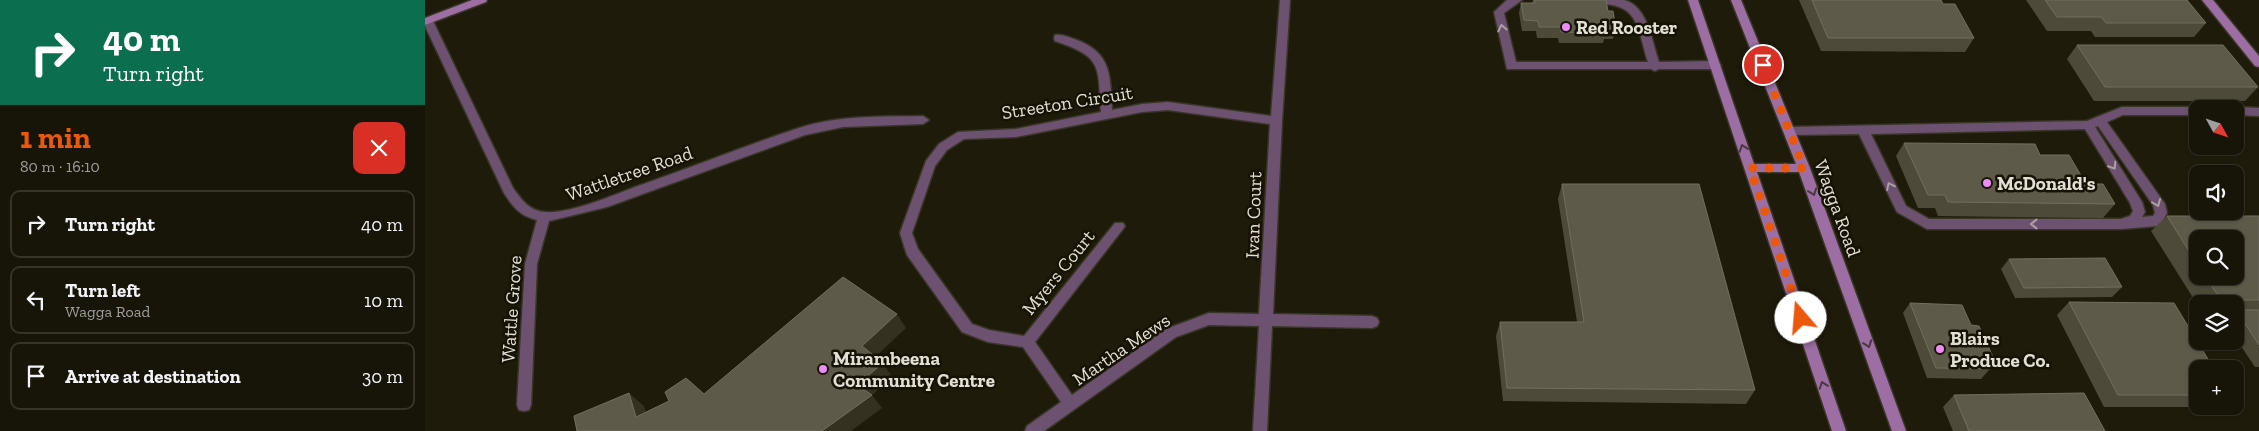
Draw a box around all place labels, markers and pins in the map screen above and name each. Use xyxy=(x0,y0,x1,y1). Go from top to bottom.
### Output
place label: Red Rooster xyxy=(1576,16,1678,39)
marker: Red Rooster xyxy=(1560,21,1572,33)
pin xyxy=(1742,44,1784,86)
place label: McDonald's xyxy=(1997,172,2096,195)
marker: McDonald's xyxy=(1981,177,1993,189)
place label: Blairs Produce Co. xyxy=(1950,327,2050,372)
marker: Blairs Produce Co. xyxy=(1934,343,1946,355)
place label: Mirambeena Community Centre xyxy=(833,347,995,392)
marker: Mirambeena Community Centre xyxy=(817,363,829,375)

